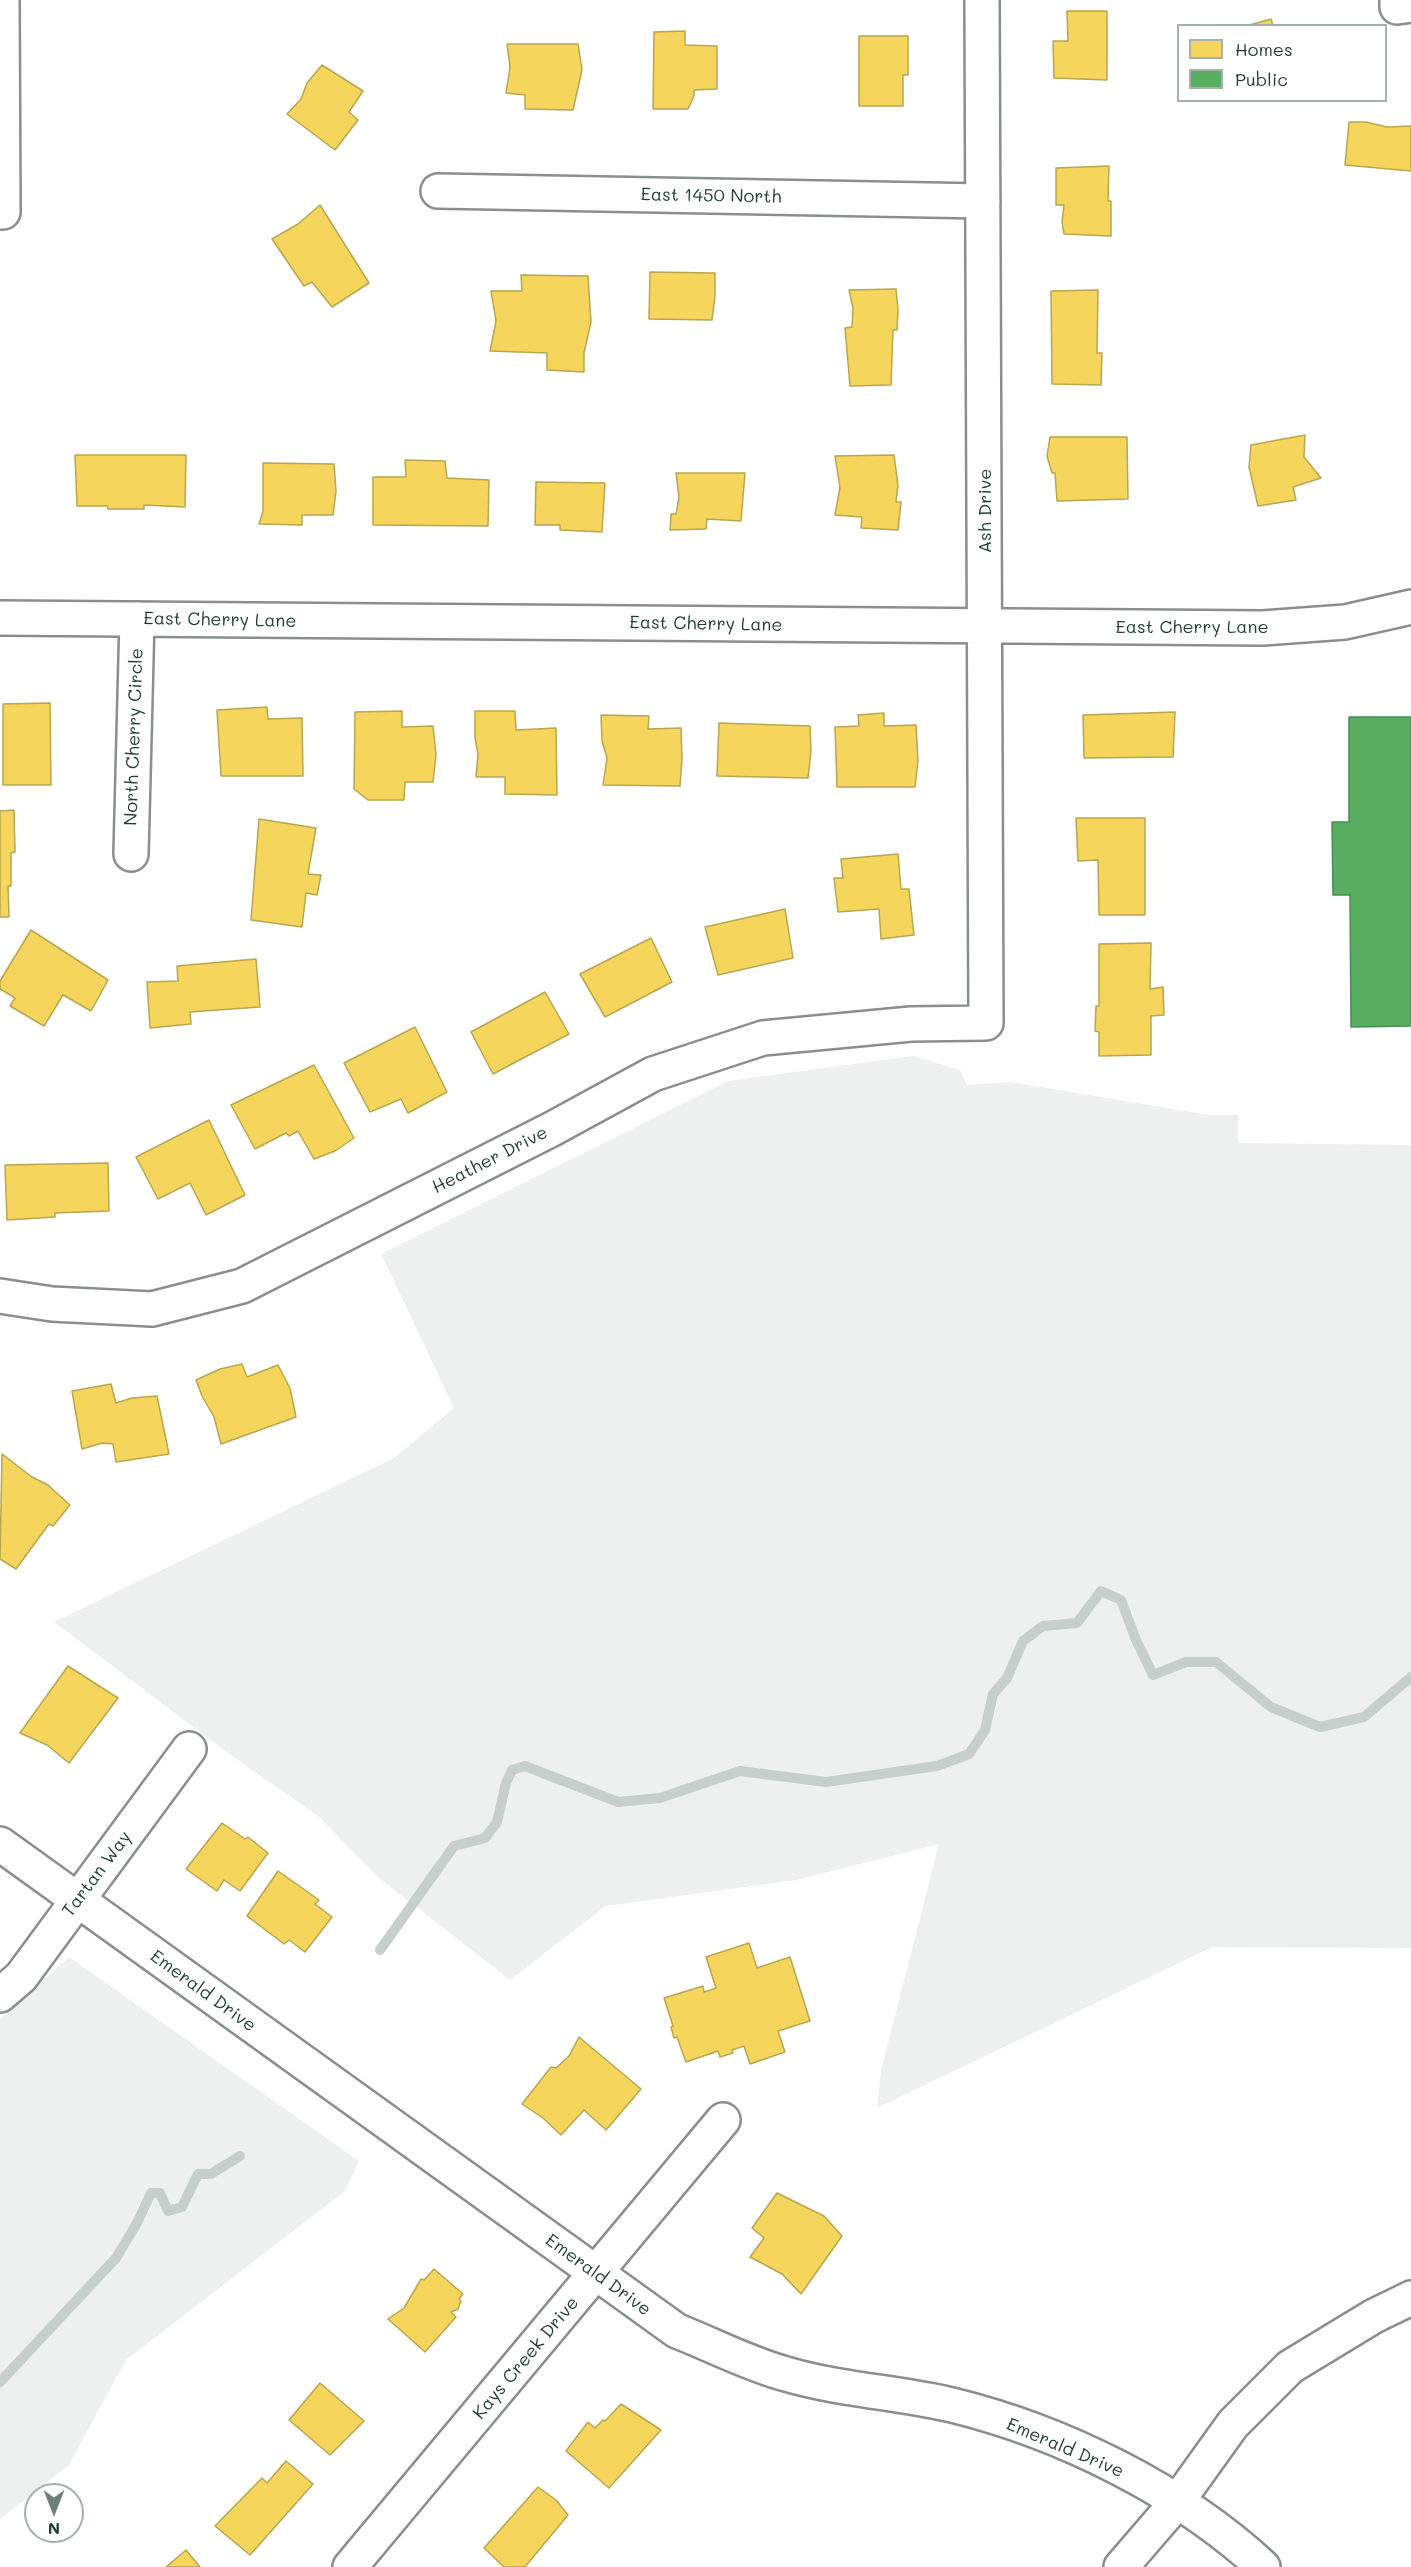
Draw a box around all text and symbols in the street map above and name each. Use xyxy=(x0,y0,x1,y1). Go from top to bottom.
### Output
legend xyxy=(1177,24,1387,102)
text: Homes xyxy=(1235,37,1293,61)
text: Public xyxy=(1235,67,1288,91)
street label: East 1450 North xyxy=(640,184,782,208)
street label: Ash Drive xyxy=(974,469,996,553)
street label: East Cherry Lane xyxy=(143,608,297,632)
street label: East Cherry Lane xyxy=(629,612,783,636)
street label: East Cherry Lane xyxy=(1115,616,1269,638)
street label: North Cherry Circle xyxy=(120,648,148,826)
street label: Heather Drive xyxy=(429,1122,551,1198)
street label: Tartan Way xyxy=(58,1827,136,1921)
street label: Emerald Drive xyxy=(146,1945,260,2037)
street label: Emerald Drive xyxy=(541,2229,655,2321)
street label: Kays Creek Drive xyxy=(469,2292,583,2424)
street label: Emerald Drive xyxy=(1003,2414,1127,2482)
north arrow xyxy=(24,2483,84,2543)
text: N xyxy=(48,2519,60,2540)

